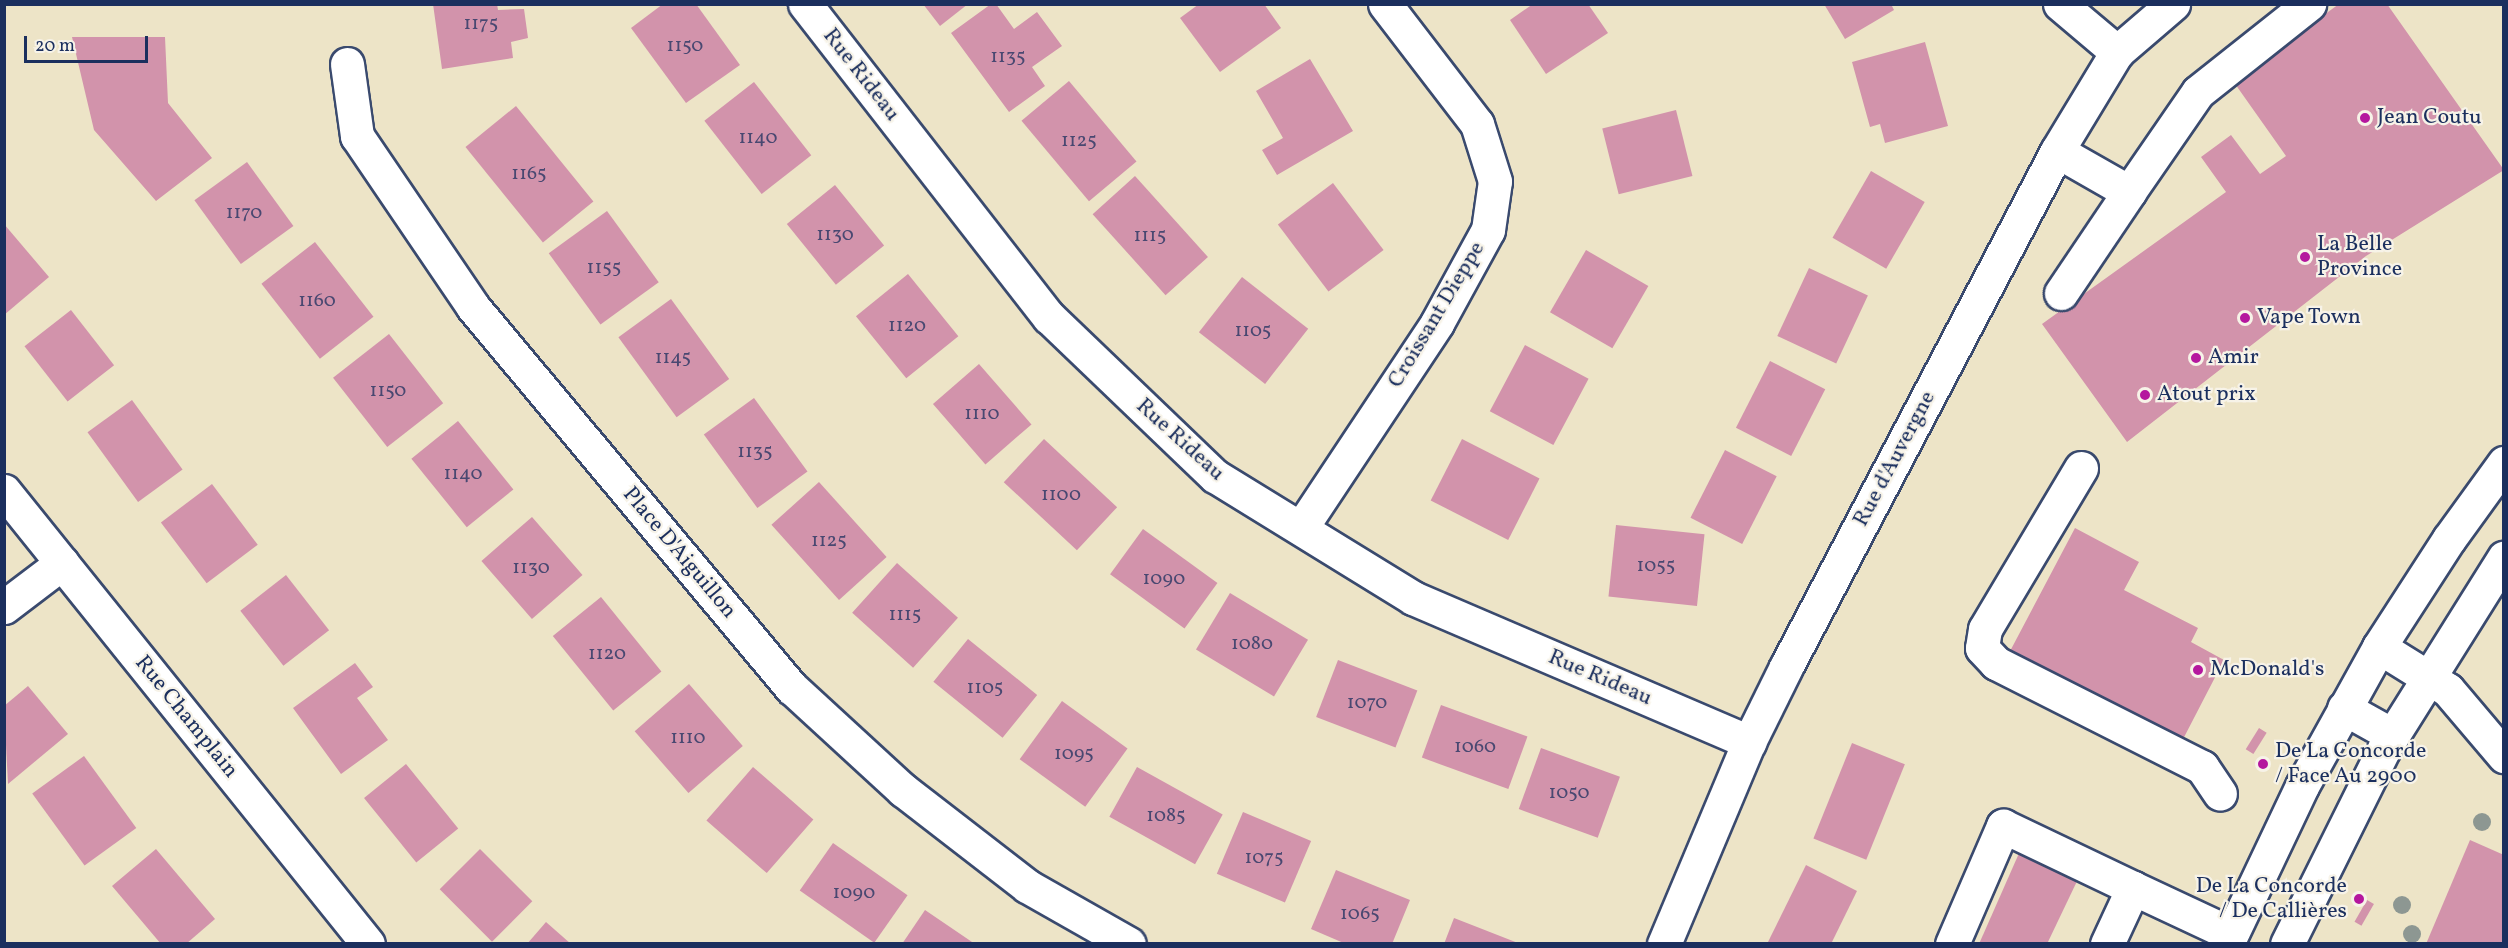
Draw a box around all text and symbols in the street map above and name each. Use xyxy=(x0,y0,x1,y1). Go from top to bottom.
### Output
house number: 1175 xyxy=(464,12,498,36)
street label: Rue Rideau xyxy=(817,23,905,127)
scale bar xyxy=(27,24,152,62)
text: 20 m xyxy=(35,34,75,59)
house number: 1150 xyxy=(667,34,703,58)
house number: 1135 xyxy=(990,45,1026,69)
place label: Jean Coutu xyxy=(2377,105,2482,131)
marker: Jean Coutu xyxy=(2358,111,2372,125)
house number: 1140 xyxy=(738,126,778,150)
house number: 1125 xyxy=(1061,129,1097,153)
house number: 1165 xyxy=(511,162,547,186)
house number: 1170 xyxy=(226,201,262,225)
house number: 1130 xyxy=(816,223,854,247)
house number: 1115 xyxy=(1134,224,1166,248)
place label: La Belle Province xyxy=(2317,231,2402,282)
street label: Croissant Dieppe xyxy=(1383,237,1491,393)
marker: La Belle Province xyxy=(2298,250,2312,264)
house number: 1155 xyxy=(587,256,621,280)
house number: 1160 xyxy=(298,289,336,313)
place label: Vape Town xyxy=(2257,305,2361,331)
marker: Vape Town xyxy=(2238,311,2252,325)
house number: 1120 xyxy=(888,314,926,338)
house number: 1105 xyxy=(1235,319,1271,343)
place label: Amir xyxy=(2208,345,2259,371)
house number: 1145 xyxy=(655,346,691,370)
marker: Amir xyxy=(2189,351,2203,365)
house number: 1150 xyxy=(370,379,406,403)
place label: Atout prix xyxy=(2157,382,2256,408)
street label: Rue d'Auvergne xyxy=(1848,387,1942,531)
marker: Atout prix xyxy=(2138,388,2152,402)
street label: Rue Rideau xyxy=(1130,393,1230,487)
house number: 1110 xyxy=(964,402,1000,426)
house number: 1135 xyxy=(737,440,773,464)
house number: 1140 xyxy=(443,462,483,486)
street label: Place D'Aiguillon xyxy=(616,482,742,624)
house number: 1100 xyxy=(1041,483,1081,507)
house number: 1125 xyxy=(811,529,847,553)
house number: 1055 xyxy=(1637,554,1675,578)
house number: 1130 xyxy=(512,556,550,580)
house number: 1090 xyxy=(1143,567,1185,591)
house number: 1115 xyxy=(889,603,921,627)
house number: 1080 xyxy=(1231,632,1273,656)
house number: 1120 xyxy=(588,642,626,666)
street label: Rue Rideau xyxy=(1544,644,1656,712)
street label: Rue Champlain xyxy=(129,650,243,784)
place label: McDonald's xyxy=(2210,657,2324,683)
marker: McDonald's xyxy=(2191,663,2205,677)
house number: 1105 xyxy=(967,676,1003,700)
house number: 1070 xyxy=(1347,691,1387,715)
house number: 1110 xyxy=(670,726,706,750)
house number: 1060 xyxy=(1454,735,1496,759)
place label: De La Concorde / Face Au 2900 xyxy=(2275,738,2426,790)
house number: 1095 xyxy=(1054,742,1094,766)
marker: De La Concorde / Face Au 2900 xyxy=(2256,757,2270,771)
house number: 1050 xyxy=(1549,781,1589,805)
house number: 1085 xyxy=(1146,804,1186,828)
house number: 1075 xyxy=(1244,846,1284,870)
place label: De La Concorde / De Callières xyxy=(2196,873,2347,924)
house number: 1090 xyxy=(833,881,875,905)
marker: De La Concorde / De Callières xyxy=(2352,892,2366,906)
house number: 1065 xyxy=(1340,902,1380,926)

